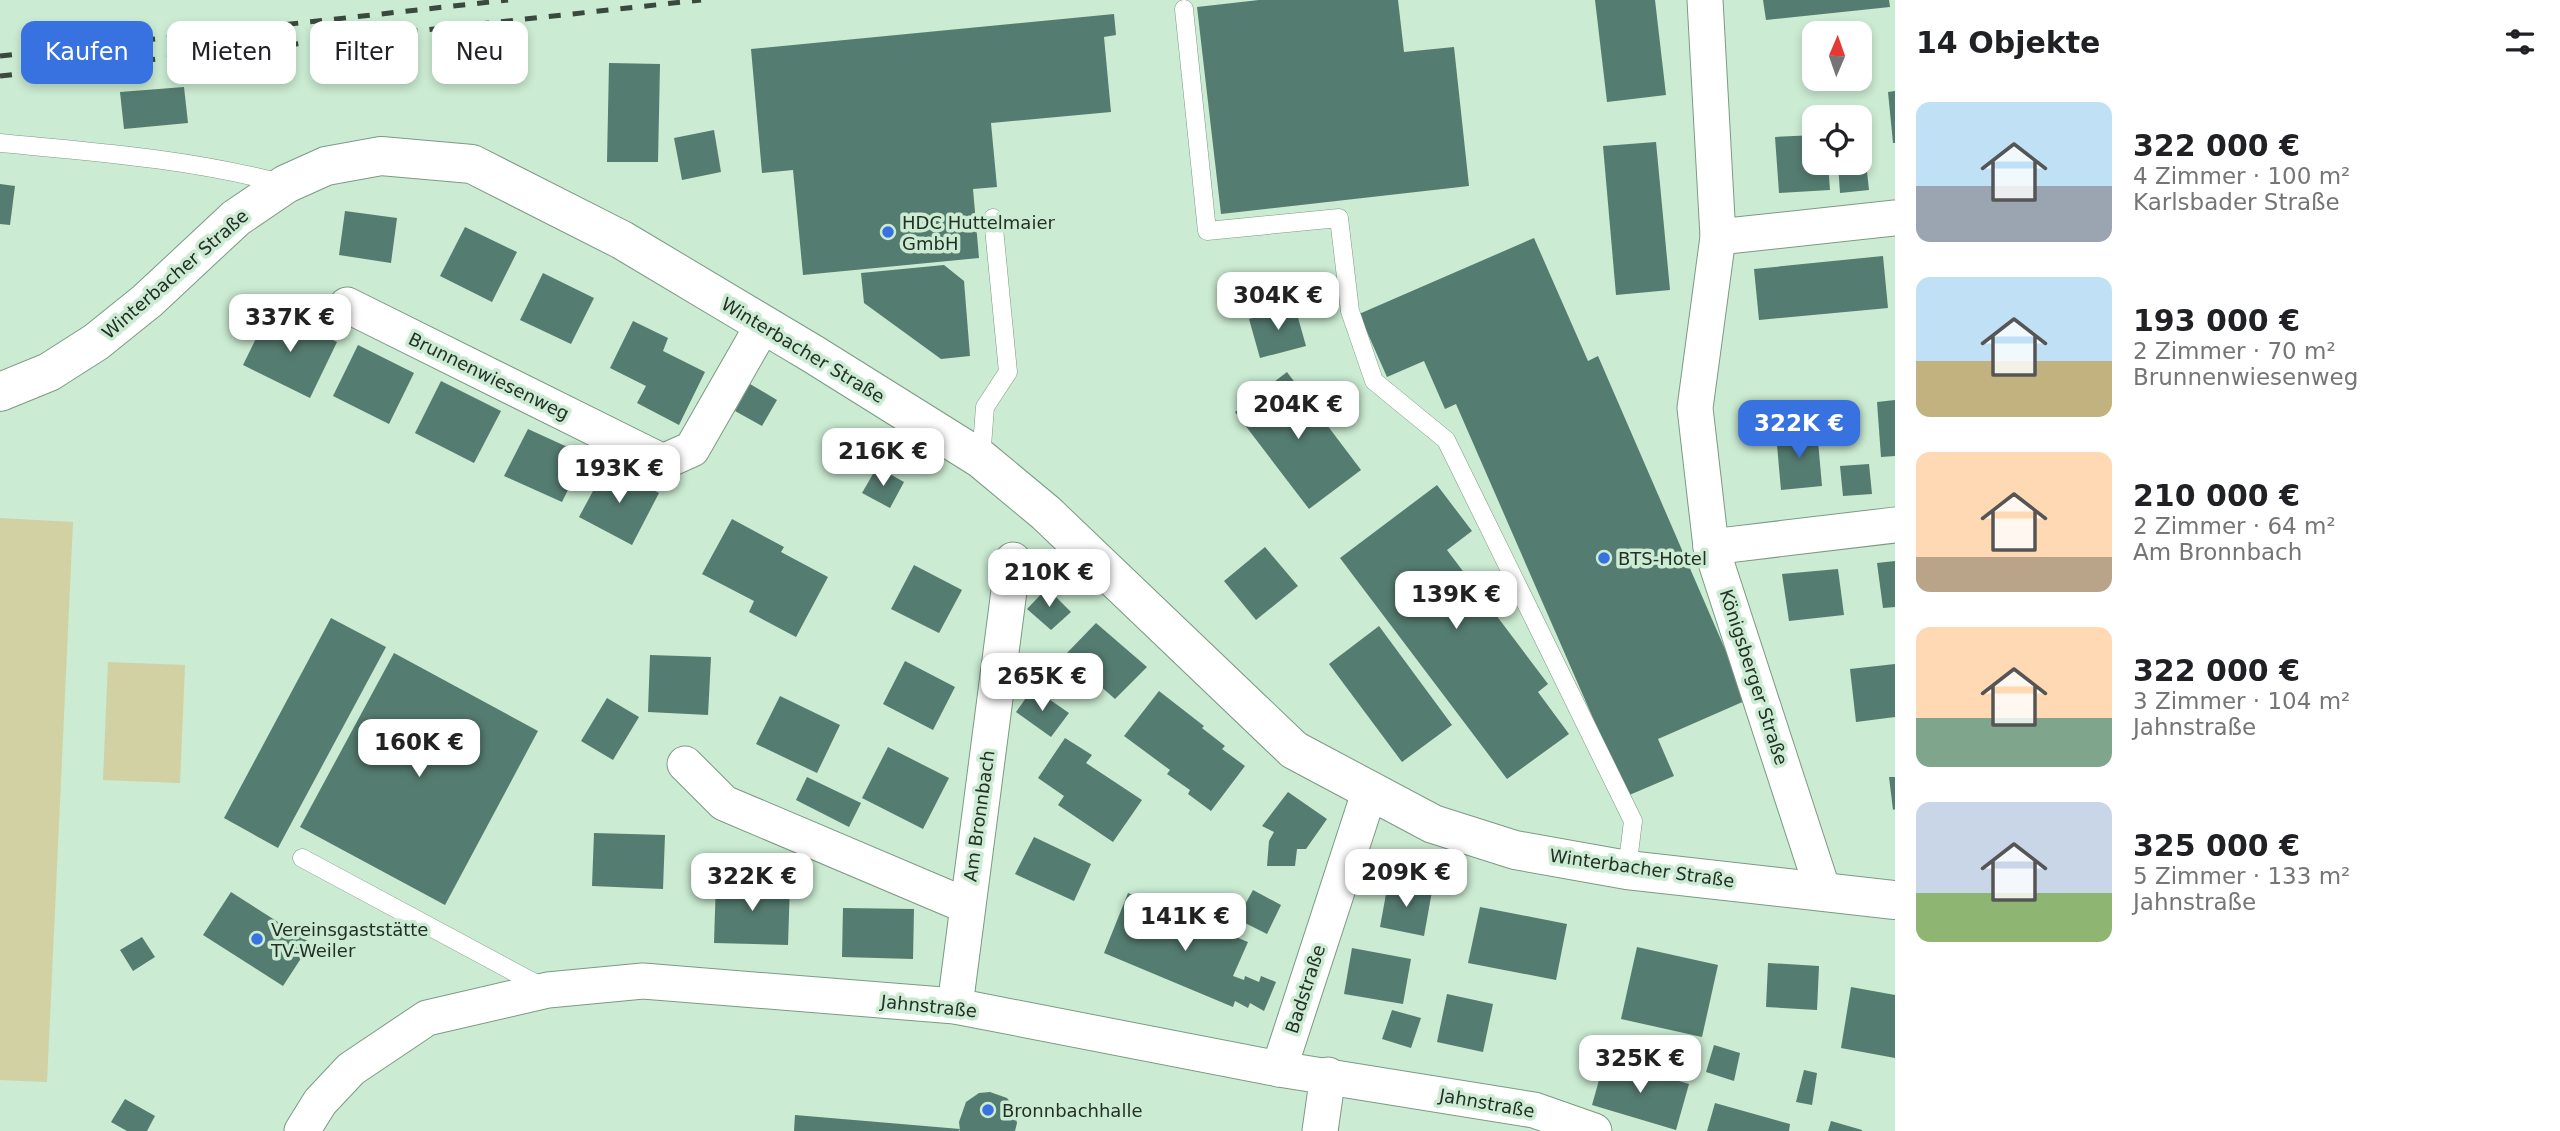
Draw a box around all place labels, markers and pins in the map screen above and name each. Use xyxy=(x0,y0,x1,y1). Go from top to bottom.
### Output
place label: HDC Huttelmaier GmbH xyxy=(902,212,1055,254)
marker: HDC Huttelmaier GmbH xyxy=(880,224,896,240)
pin: 304K € xyxy=(1221,272,1335,332)
pin: 337K € xyxy=(233,294,347,354)
pin: 204K € xyxy=(1241,382,1355,441)
pin: 322K € xyxy=(1742,400,1856,460)
pin: 216K € xyxy=(826,428,940,488)
pin: 193K € xyxy=(562,446,676,505)
place label: BTS-Hotel xyxy=(1618,548,1707,569)
pin: 210K € xyxy=(992,550,1106,609)
marker: BTS-Hotel xyxy=(1596,550,1612,566)
pin: 139K € xyxy=(1399,572,1513,631)
pin: 265K € xyxy=(985,654,1099,713)
pin: 160K € xyxy=(362,720,476,779)
pin: 209K € xyxy=(1349,850,1463,909)
pin: 322K € xyxy=(695,853,809,913)
pin: 141K € xyxy=(1128,894,1242,953)
place label: Vereinsgaststätte TV-Weiler xyxy=(270,919,428,961)
marker: Vereinsgaststätte TV-Weiler xyxy=(249,931,265,947)
pin: 325K € xyxy=(1583,1036,1697,1095)
place label: Bronnbachhalle xyxy=(1002,1100,1142,1121)
marker: Bronnbachhalle xyxy=(980,1102,996,1118)

